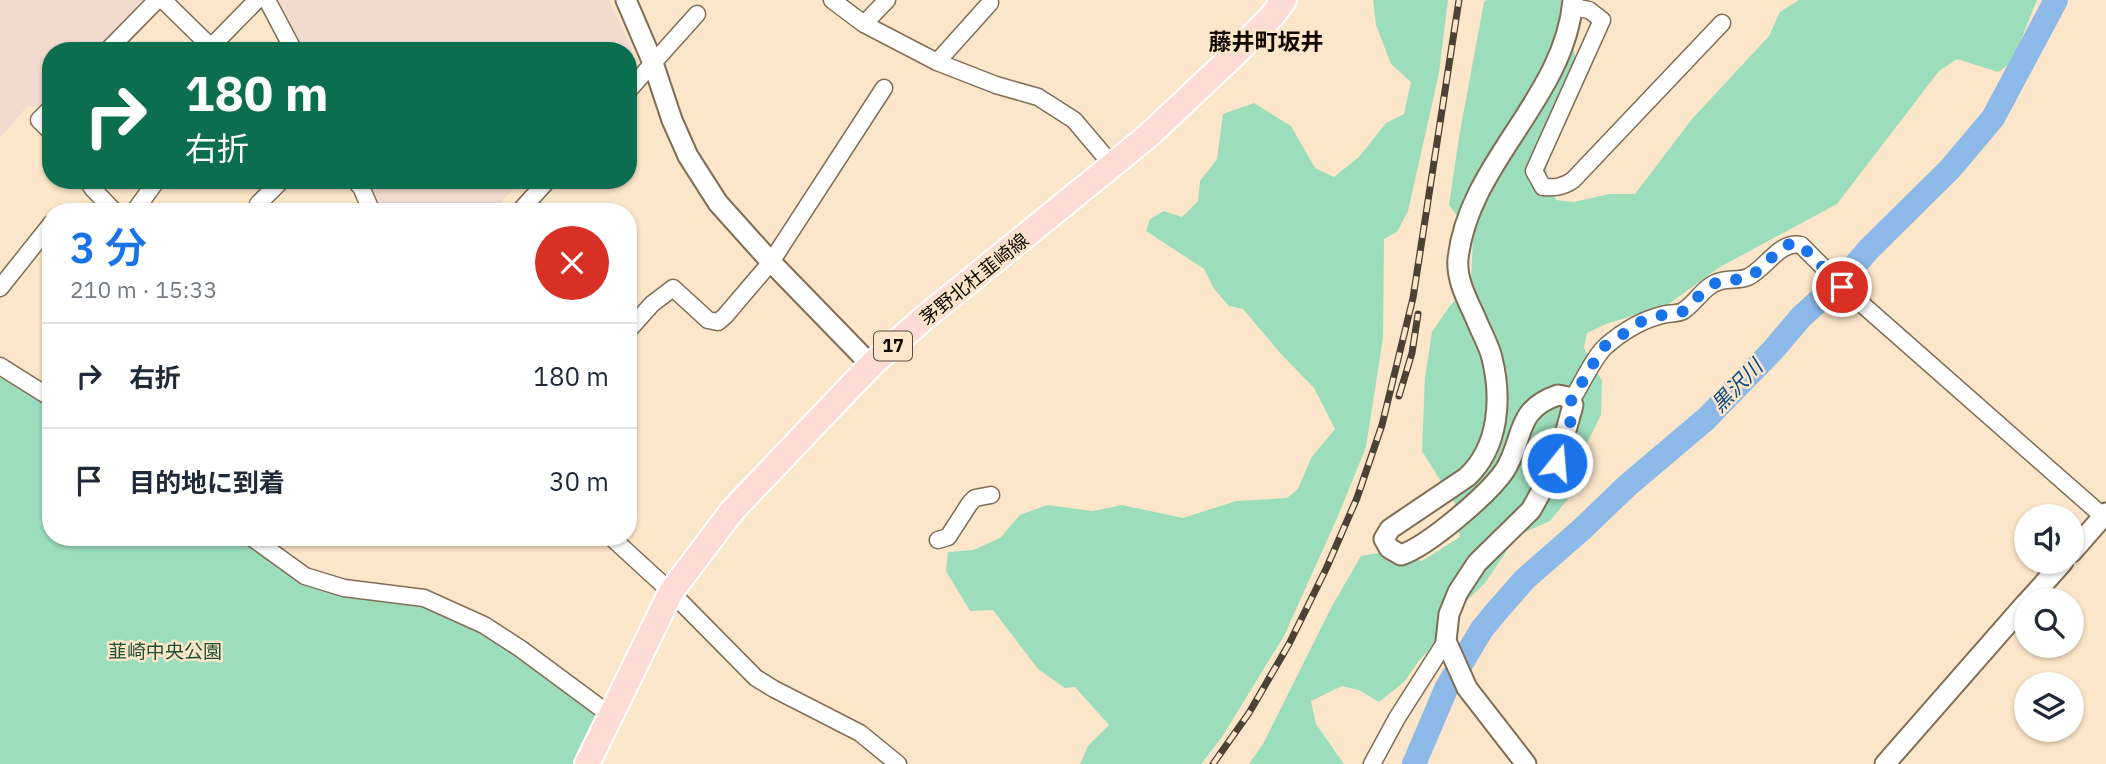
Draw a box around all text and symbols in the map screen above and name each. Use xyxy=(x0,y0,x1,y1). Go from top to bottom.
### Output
district label: 藤井町坂井 xyxy=(1209,26,1324,56)
text: 180 m xyxy=(185,61,329,124)
icon: right xyxy=(70,70,161,161)
text: 右折 xyxy=(185,127,249,169)
text: 3 分 xyxy=(70,220,147,275)
button: close xyxy=(535,226,609,300)
street label: 茅野北杜韮崎線 xyxy=(915,228,1033,330)
pin xyxy=(1812,257,1872,317)
icon: arrive xyxy=(1823,268,1861,306)
text: 210 m · 15:33 xyxy=(70,274,217,304)
road number: 17 xyxy=(874,332,912,360)
water label: 黒沢川 xyxy=(1704,351,1770,418)
icon: right xyxy=(70,357,108,395)
text: 180 m xyxy=(533,359,609,393)
text: 右折 xyxy=(129,360,181,394)
position arrow xyxy=(1520,426,1594,500)
icon: arrive xyxy=(70,462,108,500)
text: 30 m xyxy=(549,464,609,498)
text: 目的地に到着 xyxy=(129,465,285,499)
map controls xyxy=(2014,504,2084,742)
button: sound xyxy=(2014,504,2084,574)
button: search xyxy=(2014,588,2084,658)
park label: 韮崎中央公園 xyxy=(108,639,222,663)
button: layers xyxy=(2014,672,2084,742)

